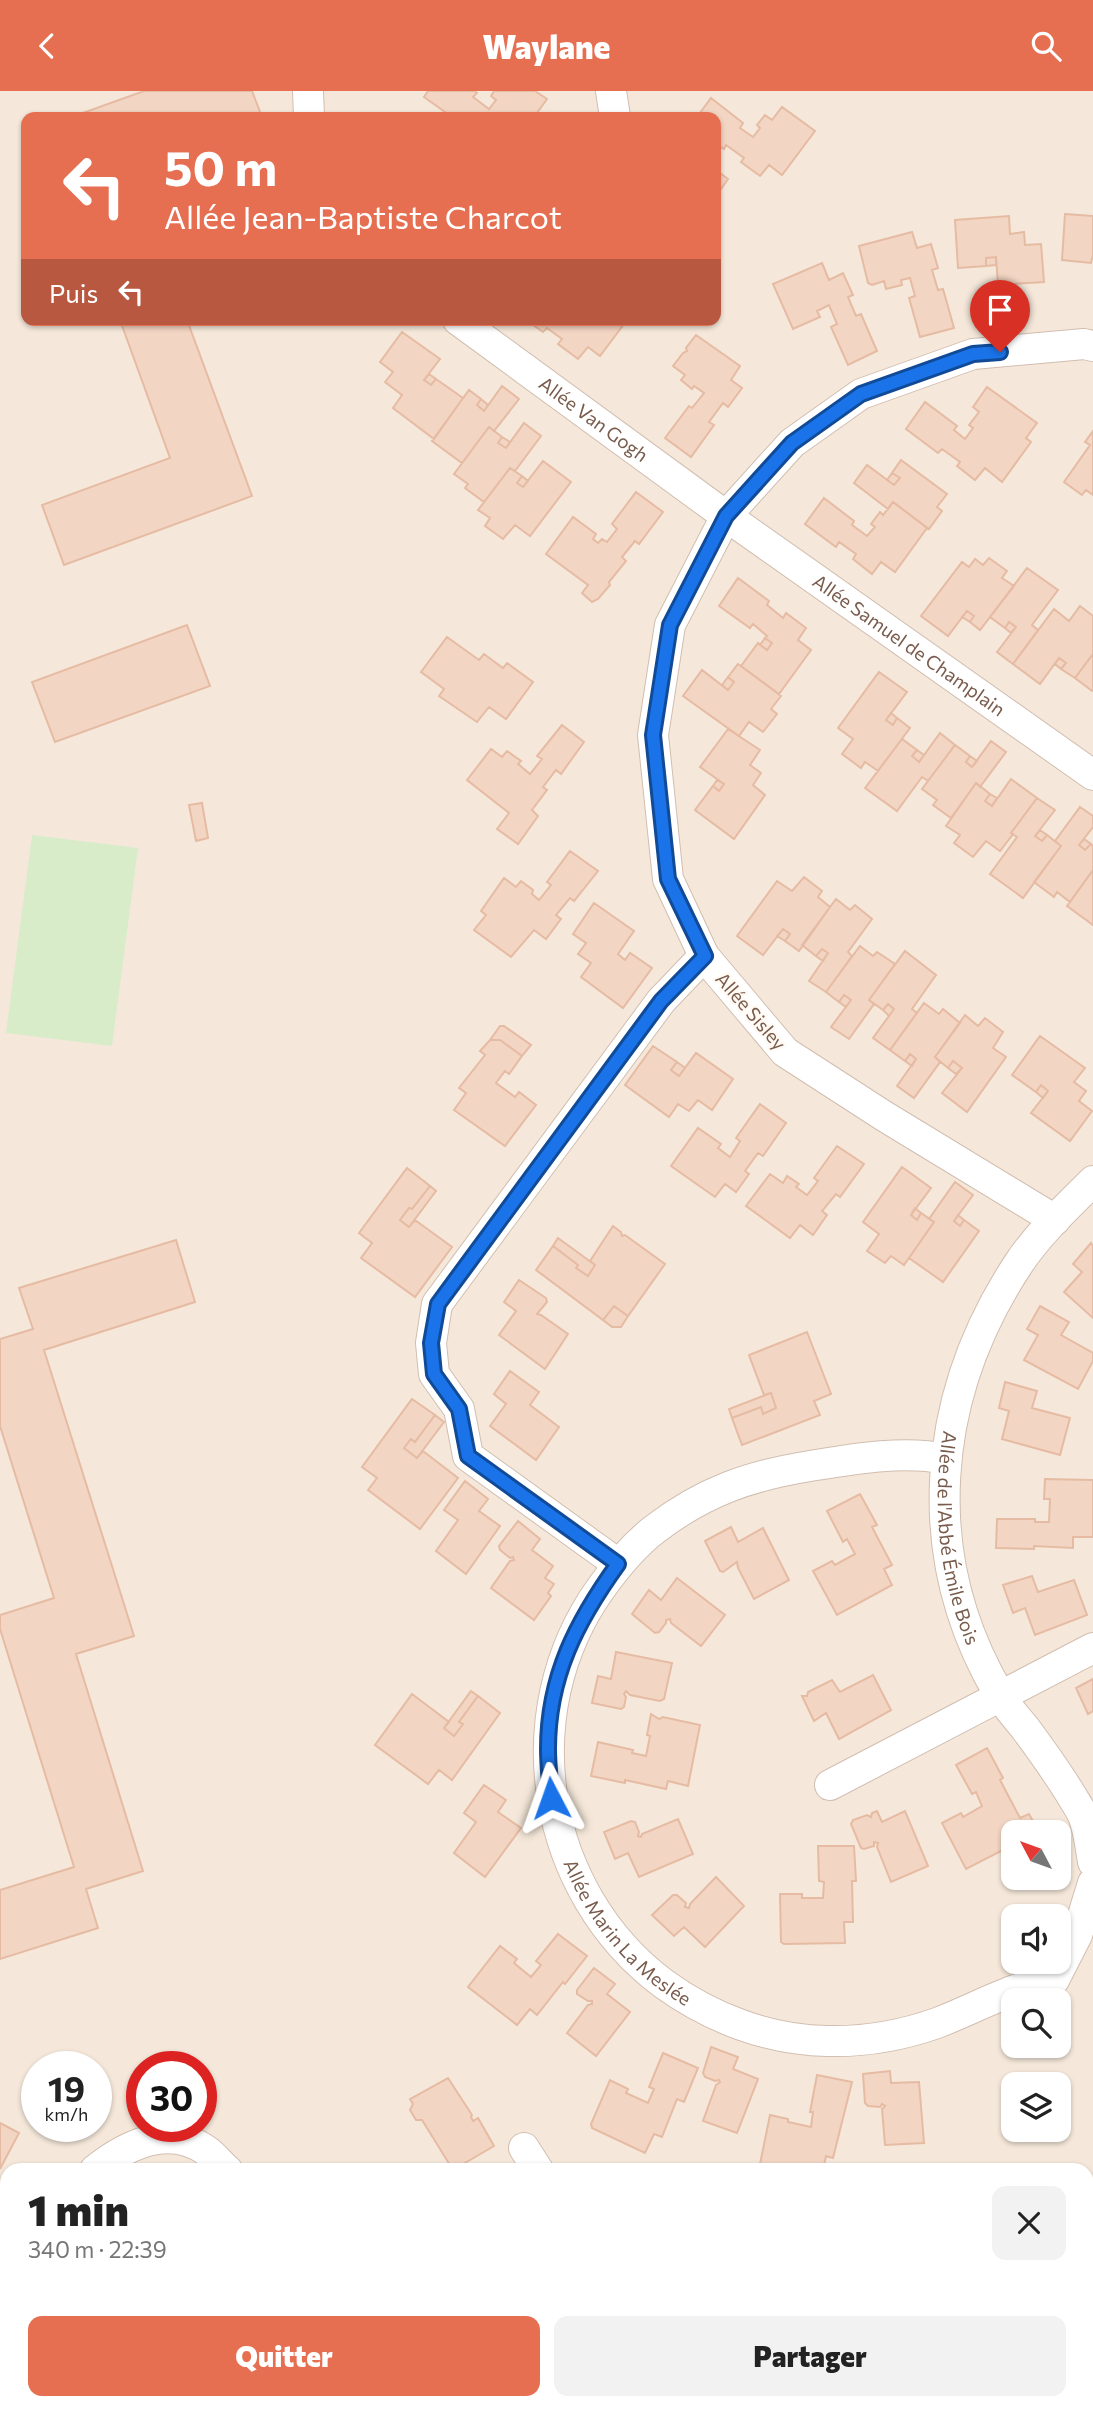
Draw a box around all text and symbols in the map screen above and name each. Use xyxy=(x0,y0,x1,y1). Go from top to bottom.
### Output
text: Waylane xyxy=(483,26,610,66)
icon: back xyxy=(28,27,66,65)
icon: search xyxy=(1027,27,1065,65)
text: 50 m xyxy=(164,136,277,196)
icon: left xyxy=(49,140,140,231)
text: Allée Jean-Baptiste Charcot xyxy=(164,196,562,236)
icon: left xyxy=(112,273,150,311)
text: Puis xyxy=(49,277,98,308)
pin xyxy=(970,280,1030,352)
icon: arrive xyxy=(981,291,1019,329)
street label: Allée Van Gogh xyxy=(535,371,653,466)
street label: Allée Samuel de Champlain xyxy=(809,569,1010,720)
street label: Allée Sisley xyxy=(711,967,792,1054)
street label: Allée de l'Abbé Émile Bois xyxy=(934,1430,985,1648)
position arrow xyxy=(514,1761,588,1835)
north arrow xyxy=(1001,1820,1071,1890)
map controls xyxy=(1001,1820,1071,2142)
street label: Allée Marin La Meslée xyxy=(559,1856,695,2010)
button: sound xyxy=(1001,1904,1071,1974)
button: search xyxy=(1001,1988,1071,2058)
speed limit sign: 30 xyxy=(126,2051,217,2142)
text: 19 xyxy=(48,2066,85,2109)
button: layers xyxy=(1001,2072,1071,2142)
text: km/h xyxy=(45,2103,88,2125)
text: 1 min xyxy=(28,2183,129,2235)
button: close xyxy=(992,2186,1066,2260)
text: 340 m · 22:39 xyxy=(28,2235,167,2263)
button: Quitter xyxy=(28,2316,540,2396)
button: Partager xyxy=(554,2316,1066,2396)

